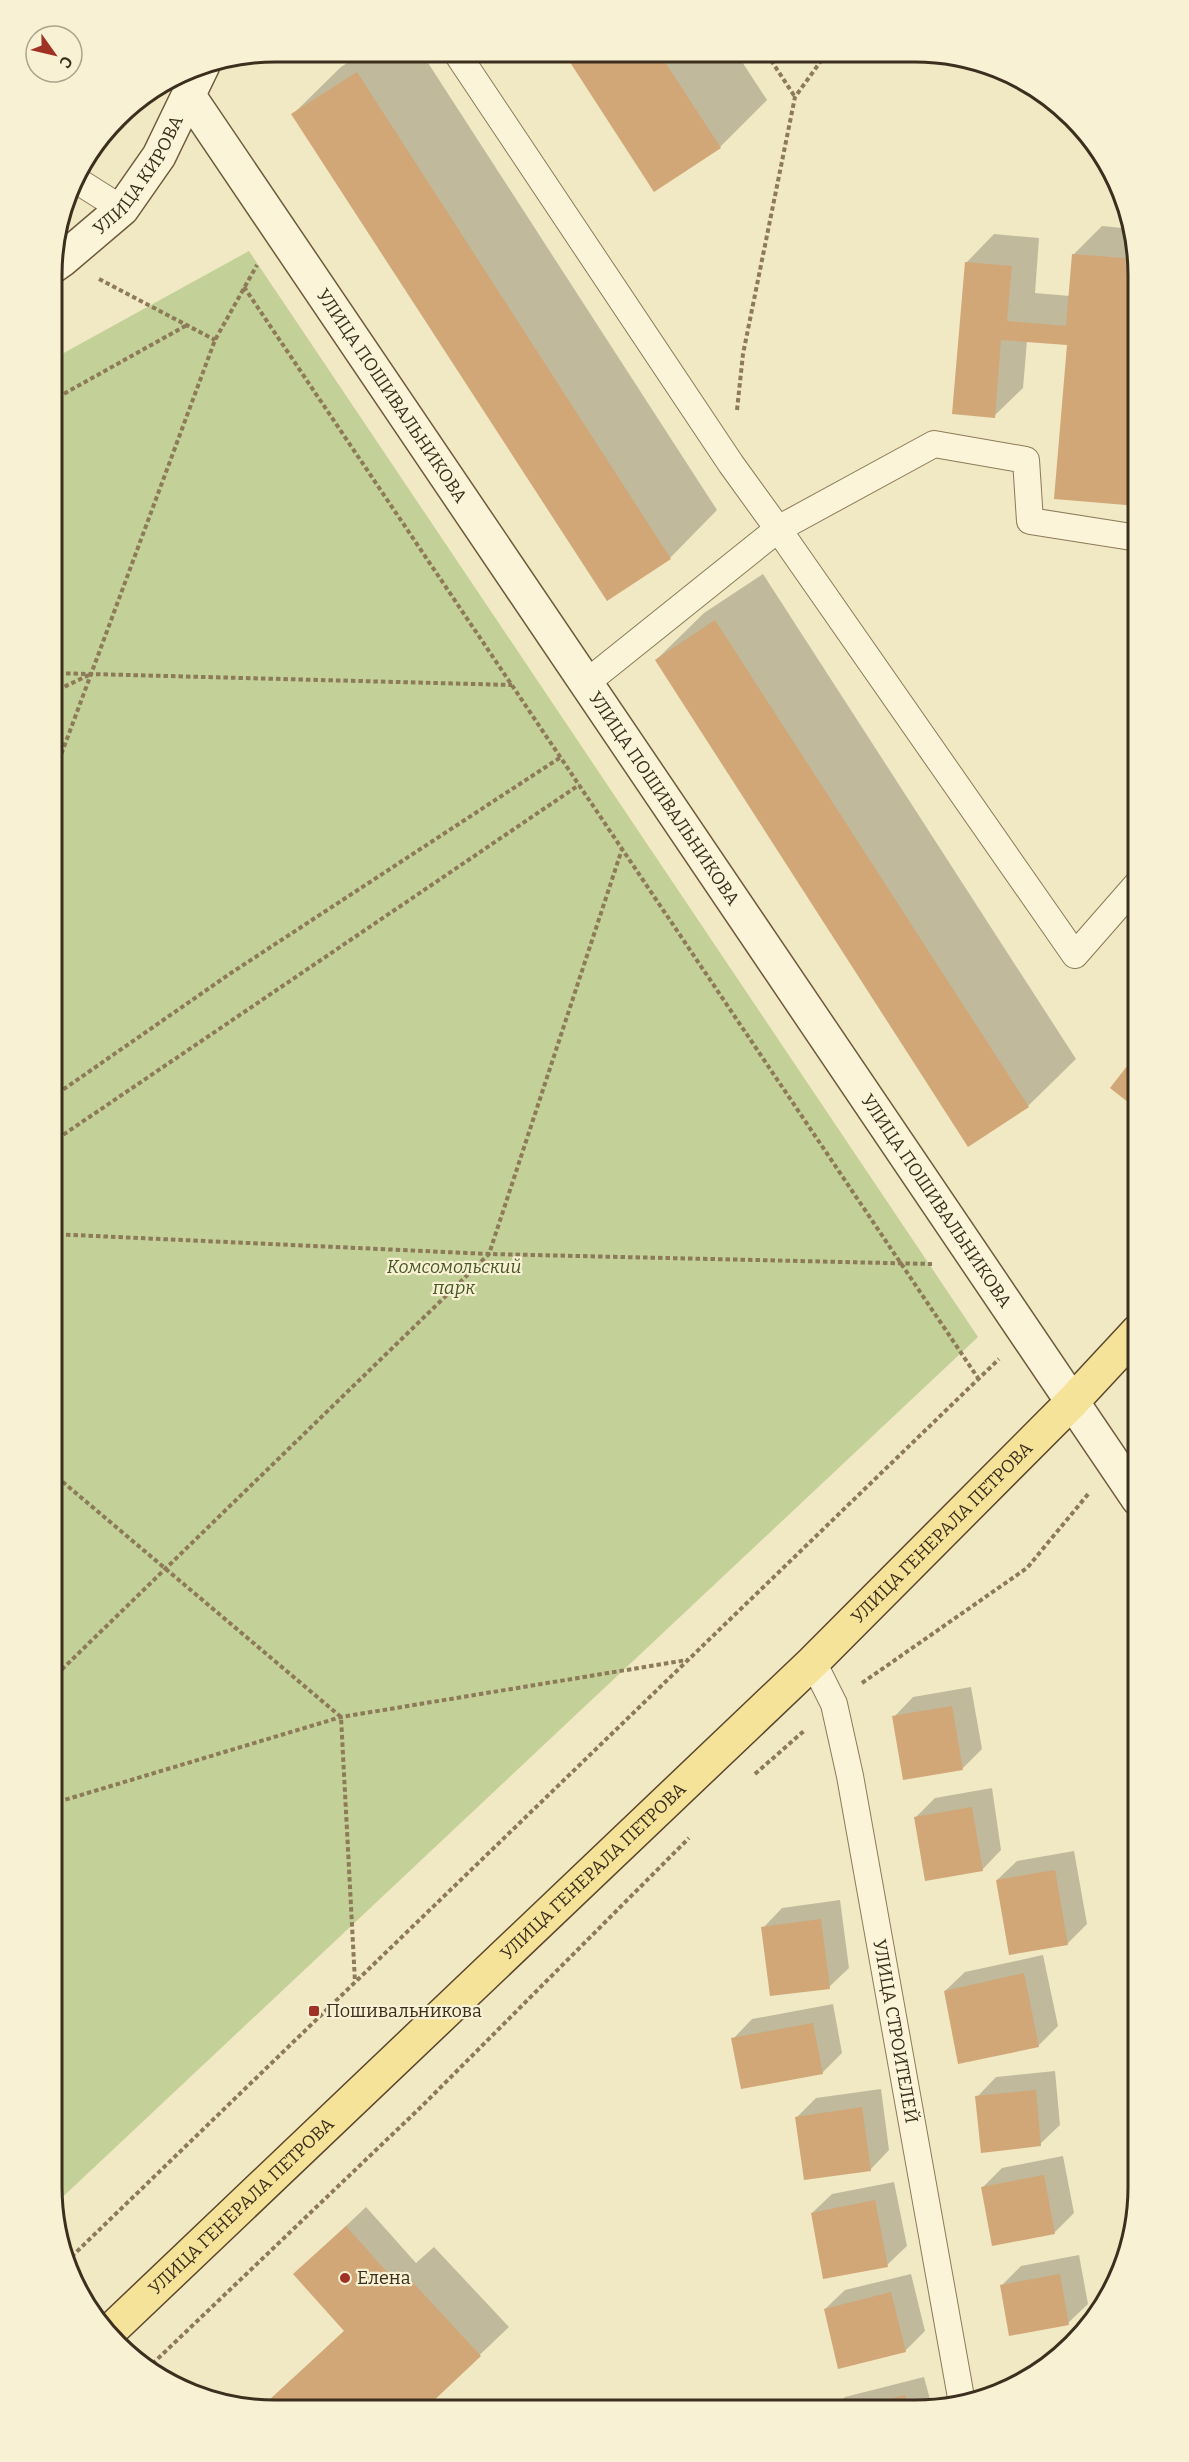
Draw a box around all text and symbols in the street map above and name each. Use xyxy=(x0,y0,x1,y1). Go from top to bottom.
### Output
north arrow xyxy=(24,24,84,84)
text: С xyxy=(55,53,77,72)
street label: УЛИЦА КИРОВА xyxy=(89,112,188,240)
street label: УЛИЦА ПОШИВАЛЬНИКОВА xyxy=(312,285,472,507)
street label: УЛИЦА ПОШИВАЛЬНИКОВА xyxy=(584,687,744,910)
street label: УЛИЦА ПОШИВАЛЬНИКОВА xyxy=(856,1090,1017,1312)
park label: Комсомольский парк xyxy=(387,1256,521,1299)
street label: УЛИЦА ГЕНЕРАЛА ПЕТРОВА xyxy=(847,1437,1037,1628)
street label: УЛИЦА ГЕНЕРАЛА ПЕТРОВА xyxy=(496,1778,691,1964)
street label: УЛИЦА СТРОИТЕЛЕЙ xyxy=(868,1937,923,2125)
place label: Пошивальникова xyxy=(326,2000,482,2022)
marker: Пошивальникова xyxy=(307,2004,321,2018)
street label: УЛИЦА ГЕНЕРАЛА ПЕТРОВА xyxy=(144,2113,339,2299)
place label: Елена xyxy=(357,2267,411,2289)
marker: Елена xyxy=(338,2271,352,2285)

